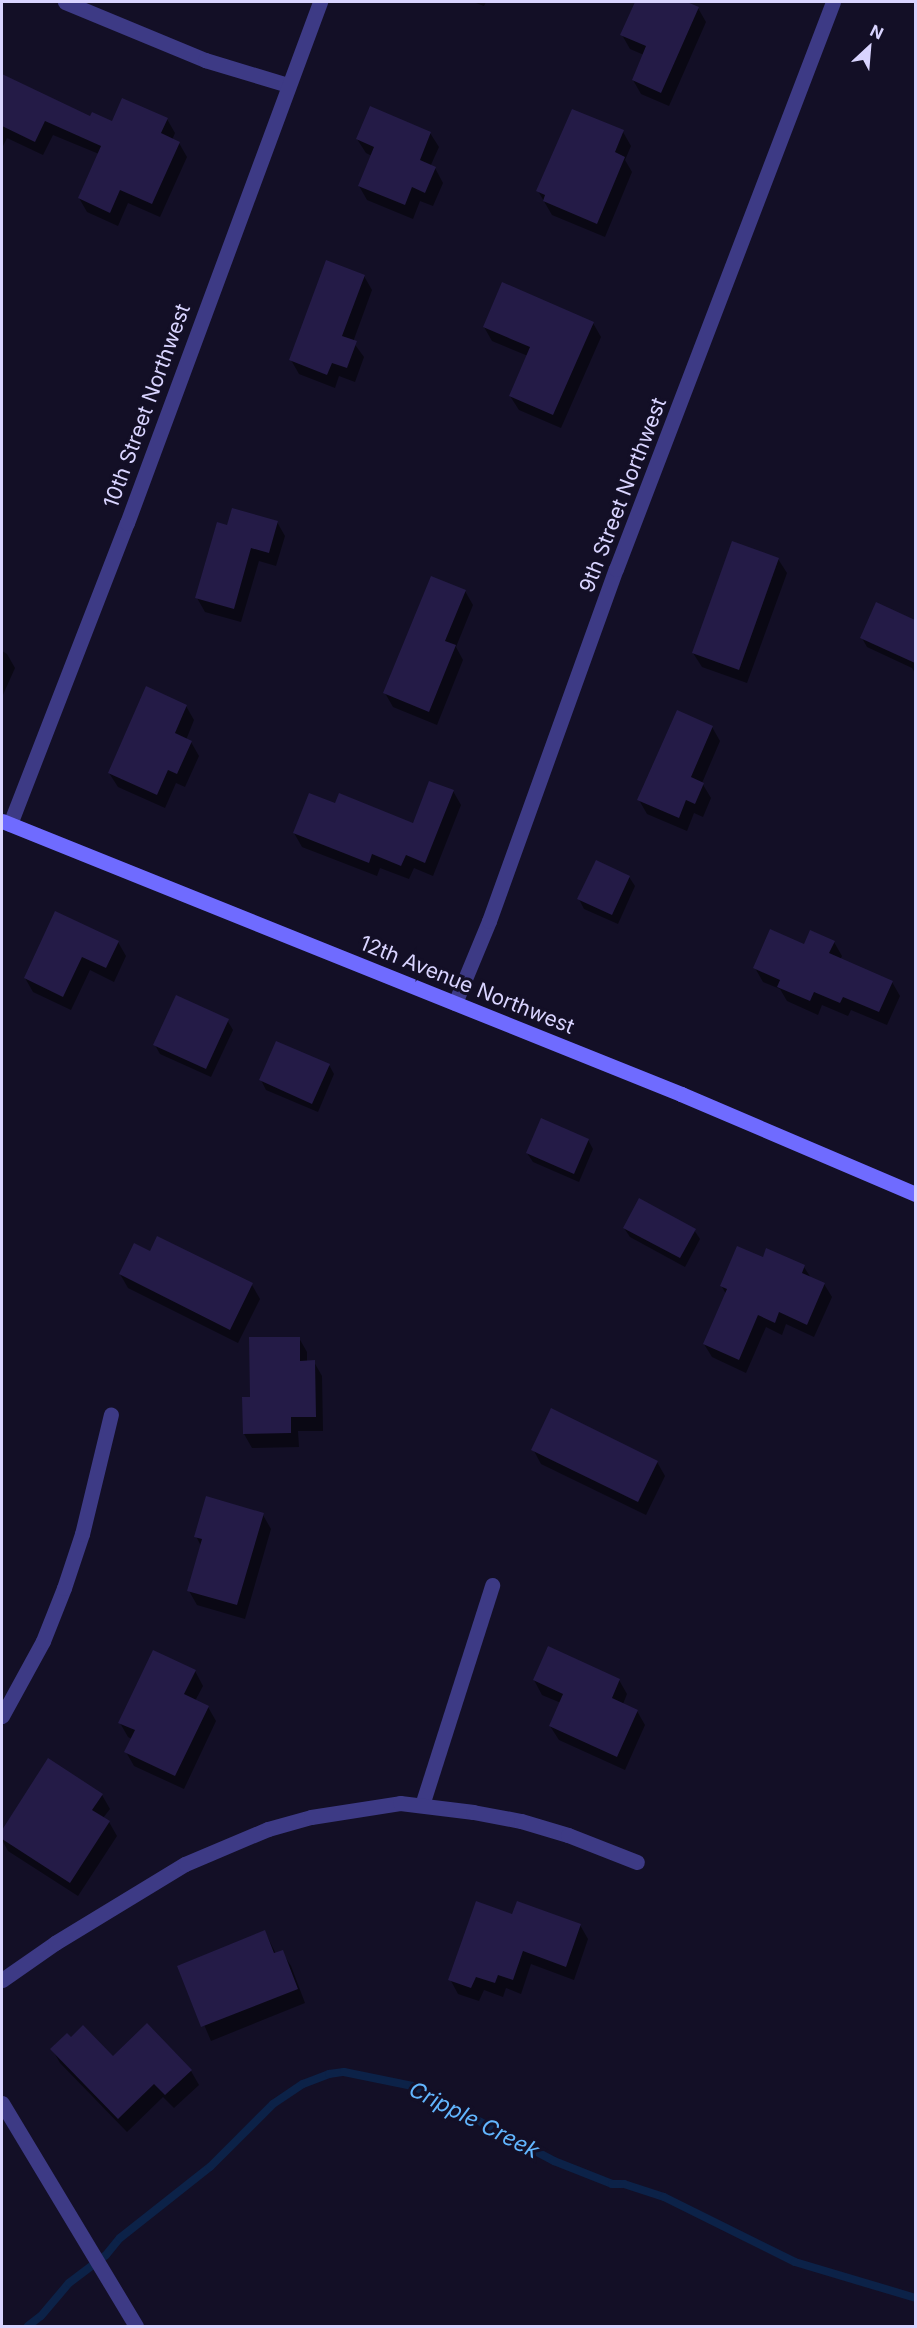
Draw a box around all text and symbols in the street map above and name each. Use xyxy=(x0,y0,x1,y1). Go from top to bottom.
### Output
north arrow xyxy=(839,18,899,78)
text: N xyxy=(867,20,887,43)
street label: 10th Street Northwest xyxy=(98,300,196,512)
street label: 9th Street Northwest xyxy=(574,394,672,596)
street label: 12th Avenue Northwest xyxy=(356,930,578,1040)
water label: Cripple Creek xyxy=(404,2076,544,2164)

